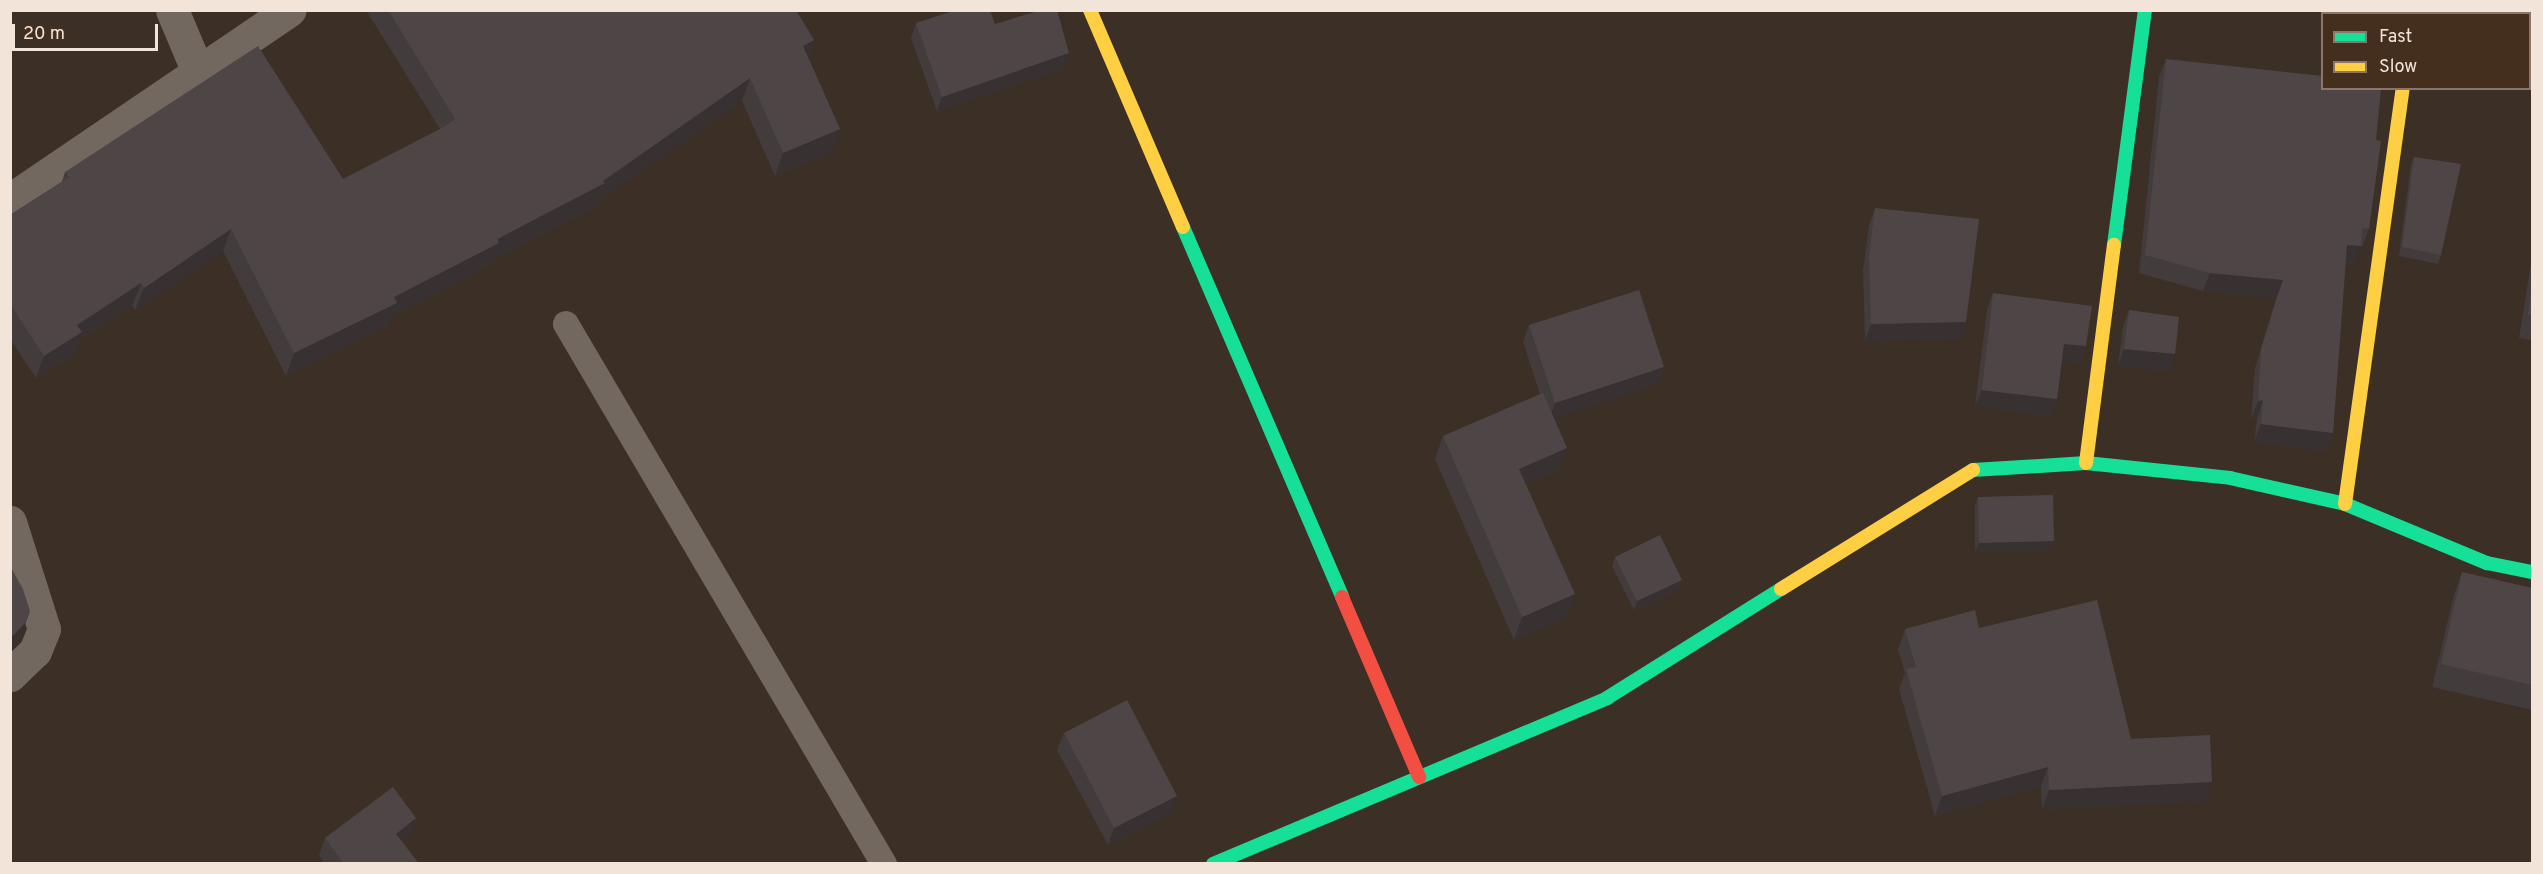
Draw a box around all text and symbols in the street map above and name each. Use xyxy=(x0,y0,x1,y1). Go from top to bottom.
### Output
scale bar xyxy=(15,12,160,50)
legend xyxy=(2321,12,2531,90)
text: 20 m xyxy=(23,23,65,46)
text: Fast xyxy=(2379,26,2412,49)
text: Slow xyxy=(2379,56,2417,79)

